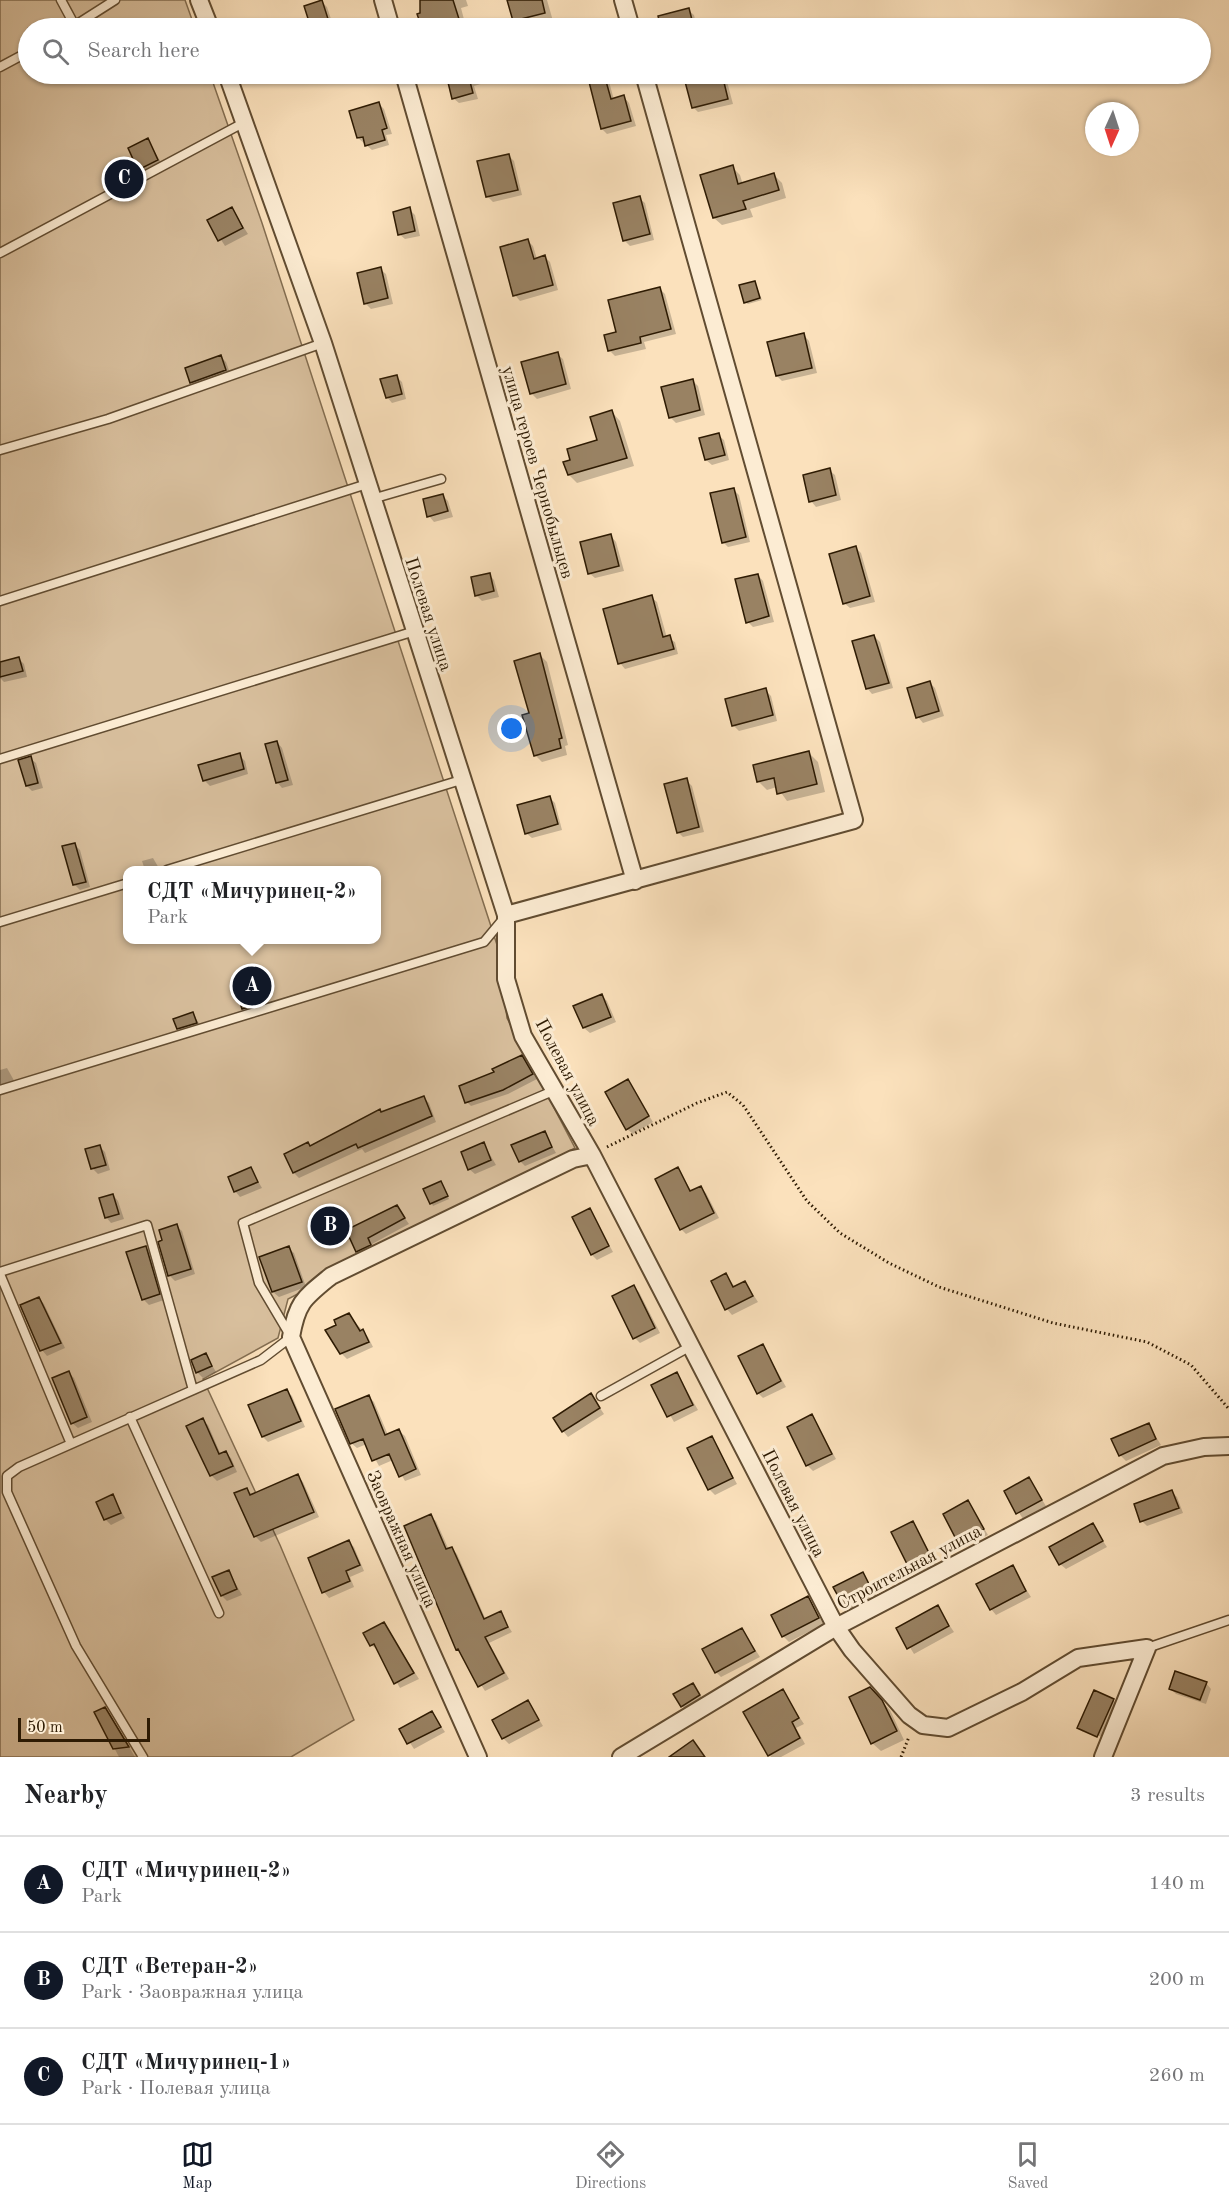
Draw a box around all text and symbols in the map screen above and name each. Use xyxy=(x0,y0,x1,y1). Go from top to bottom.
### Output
search box xyxy=(18,18,1211,84)
icon: search xyxy=(39,35,72,68)
text: Search here xyxy=(87,40,200,62)
north arrow xyxy=(1085,102,1139,156)
pin: C xyxy=(104,156,144,201)
street label: улица героев Чернобыльцев xyxy=(498,364,576,581)
street label: Полевая улица xyxy=(401,555,455,674)
your location xyxy=(497,714,526,743)
popup xyxy=(123,866,381,944)
text: СДТ «Мичуринец-2» xyxy=(147,881,357,903)
text: Park xyxy=(147,908,188,928)
pin: A xyxy=(232,964,272,1008)
street label: Полевая улица xyxy=(531,1016,603,1129)
pin: B xyxy=(310,1204,350,1248)
street label: Полевая улица xyxy=(758,1447,828,1560)
street label: Заовражная улица xyxy=(363,1468,439,1611)
street label: Строительная улица xyxy=(834,1522,985,1614)
scale bar xyxy=(18,1715,150,1742)
text: 50 m xyxy=(27,1720,63,1736)
text: Nearby xyxy=(24,1783,108,1809)
text: 3 results xyxy=(1130,1786,1205,1806)
text: СДТ «Мичуринец-2» xyxy=(81,1860,291,1882)
text: A xyxy=(36,1874,51,1894)
text: 140 m xyxy=(1149,1874,1205,1894)
text: Park xyxy=(81,1887,122,1907)
text: СДТ «Ветеран-2» xyxy=(81,1956,258,1978)
text: B xyxy=(36,1970,51,1990)
text: 200 m xyxy=(1149,1970,1205,1990)
text: Park · Заовражная улица xyxy=(81,1983,303,2003)
text: СДТ «Мичуринец-1» xyxy=(81,2052,291,2074)
text: C xyxy=(37,2066,50,2086)
text: 260 m xyxy=(1149,2066,1205,2086)
text: Park · Полевая улица xyxy=(81,2079,271,2099)
tab: Map xyxy=(181,2138,214,2194)
tab: Directions xyxy=(575,2138,646,2194)
tab: Saved xyxy=(1008,2138,1048,2194)

